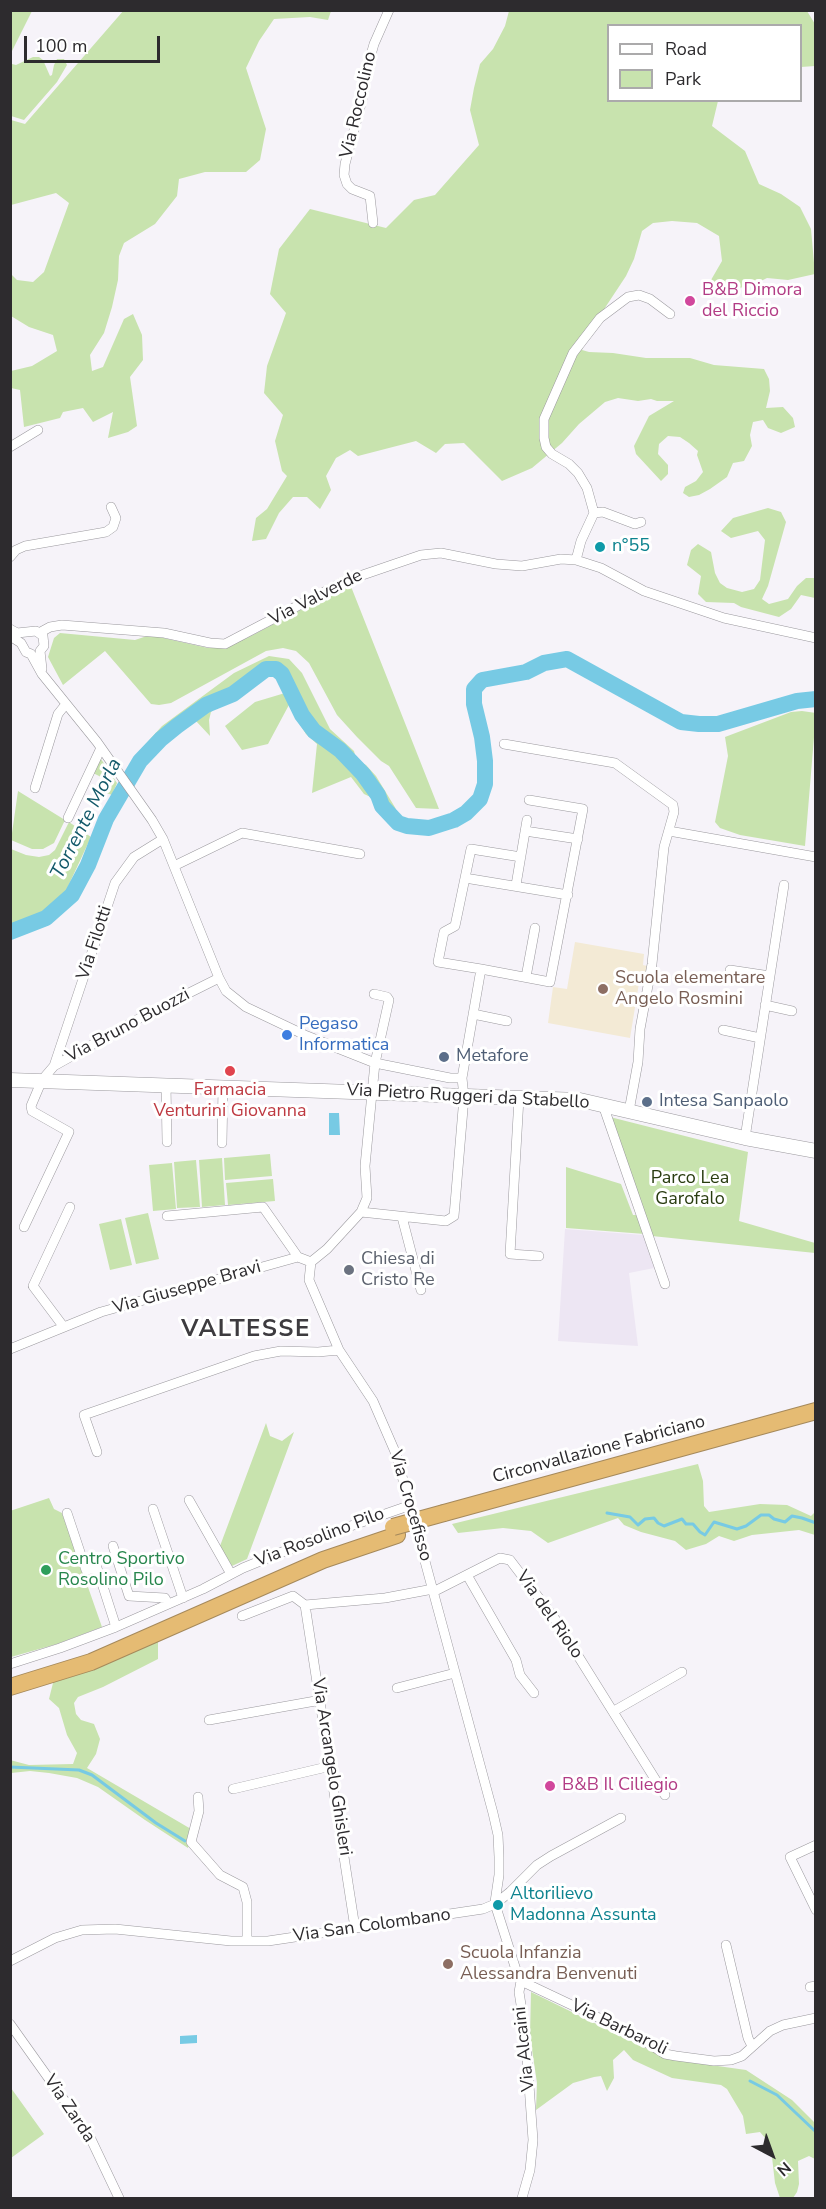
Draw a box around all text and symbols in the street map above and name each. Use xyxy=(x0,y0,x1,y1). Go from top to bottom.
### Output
scale bar xyxy=(27,24,164,62)
legend xyxy=(607,24,802,102)
text: 100 m xyxy=(35,34,87,58)
text: Road xyxy=(665,37,707,61)
street label: Via Roccolino xyxy=(336,50,382,160)
text: Park xyxy=(665,67,701,91)
place label: B&B Dimora del Riccio xyxy=(702,280,802,322)
marker: B&B Dimora del Riccio xyxy=(683,294,697,308)
place label: n°55 xyxy=(612,536,650,558)
marker: n°55 xyxy=(593,540,607,554)
street label: Via Valverde xyxy=(266,565,366,631)
water label: Torrente Morla xyxy=(46,755,128,883)
street label: Via Filotti xyxy=(73,903,117,983)
place label: Scuola elementare Angelo Rosmini xyxy=(615,968,765,1010)
marker: Scuola elementare Angelo Rosmini xyxy=(596,982,610,996)
street label: Via Bruno Buozzi xyxy=(62,984,194,1068)
place label: Pegaso Informatica xyxy=(299,1014,389,1056)
marker: Pegaso Informatica xyxy=(280,1028,294,1042)
place label: Metafore xyxy=(456,1046,528,1068)
marker: Metafore xyxy=(437,1050,451,1064)
marker: Farmacia Venturini Giovanna xyxy=(223,1064,237,1078)
place label: Farmacia Venturini Giovanna xyxy=(154,1080,306,1122)
street label: Via Pietro Ruggeri da Stabello xyxy=(346,1080,590,1114)
place label: Intesa Sanpaolo xyxy=(659,1091,789,1113)
marker: Intesa Sanpaolo xyxy=(640,1095,654,1109)
park label: Parco Lea Garofalo xyxy=(651,1168,729,1210)
place label: Chiesa di Cristo Re xyxy=(361,1249,435,1292)
street label: Via Giuseppe Bravi xyxy=(111,1257,263,1319)
marker: Chiesa di Cristo Re xyxy=(342,1263,356,1277)
district label: VALTESSE xyxy=(181,1316,311,1344)
street label: Circonvallazione Fabriciano xyxy=(490,1411,708,1489)
street label: Via Crocefisso xyxy=(384,1448,436,1564)
street label: Via Rosolino Pilo xyxy=(252,1503,388,1573)
place label: Centro Sportivo Rosolino Pilo xyxy=(58,1549,185,1592)
marker: Centro Sportivo Rosolino Pilo xyxy=(39,1563,53,1577)
street label: Via del Riolo xyxy=(511,1567,587,1663)
street label: Via Arcangelo Ghisleri xyxy=(306,1677,356,1857)
place label: B&B Il Ciliegio xyxy=(562,1775,678,1797)
marker: B&B Il Ciliegio xyxy=(543,1779,557,1793)
place label: Altorilievo Madonna Assunta xyxy=(510,1884,657,1926)
marker: Altorilievo Madonna Assunta xyxy=(491,1898,505,1912)
street label: Via San Colombano xyxy=(292,1904,452,1948)
place label: Scuola Infanzia Alessandra Benvenuti xyxy=(460,1943,637,1986)
marker: Scuola Infanzia Alessandra Benvenuti xyxy=(441,1957,455,1971)
street label: Via Barbaroli xyxy=(567,1995,671,2061)
street label: Via Alcaini xyxy=(510,2005,540,2093)
street label: Via Zarda xyxy=(38,2071,100,2147)
north arrow xyxy=(742,2125,802,2185)
text: N xyxy=(772,2156,796,2181)

